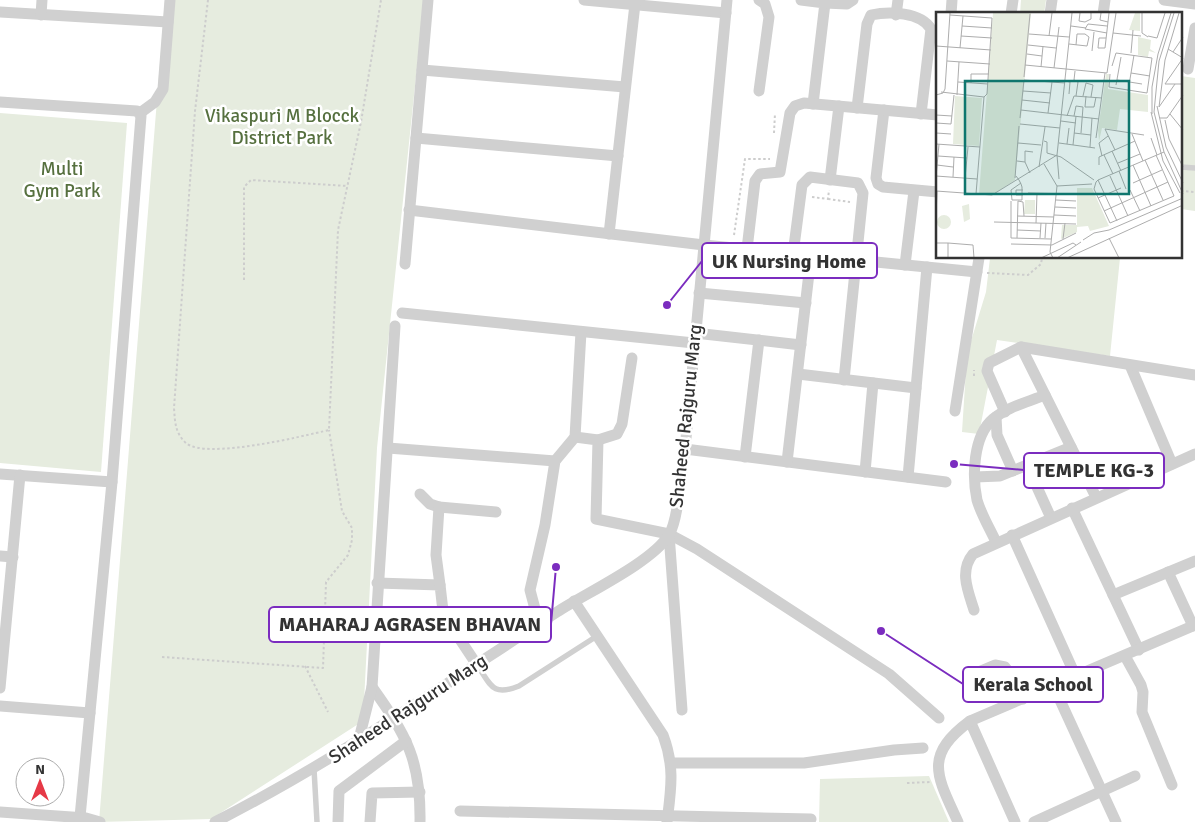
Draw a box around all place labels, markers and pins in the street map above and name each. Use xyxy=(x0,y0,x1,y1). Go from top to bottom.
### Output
callout: UK Nursing Home xyxy=(702,243,877,278)
callout: TEMPLE KG-3 xyxy=(1024,453,1164,488)
callout: MAHARAJ AGRASEN BHAVAN xyxy=(269,607,551,642)
callout: Kerala School xyxy=(963,667,1103,702)

